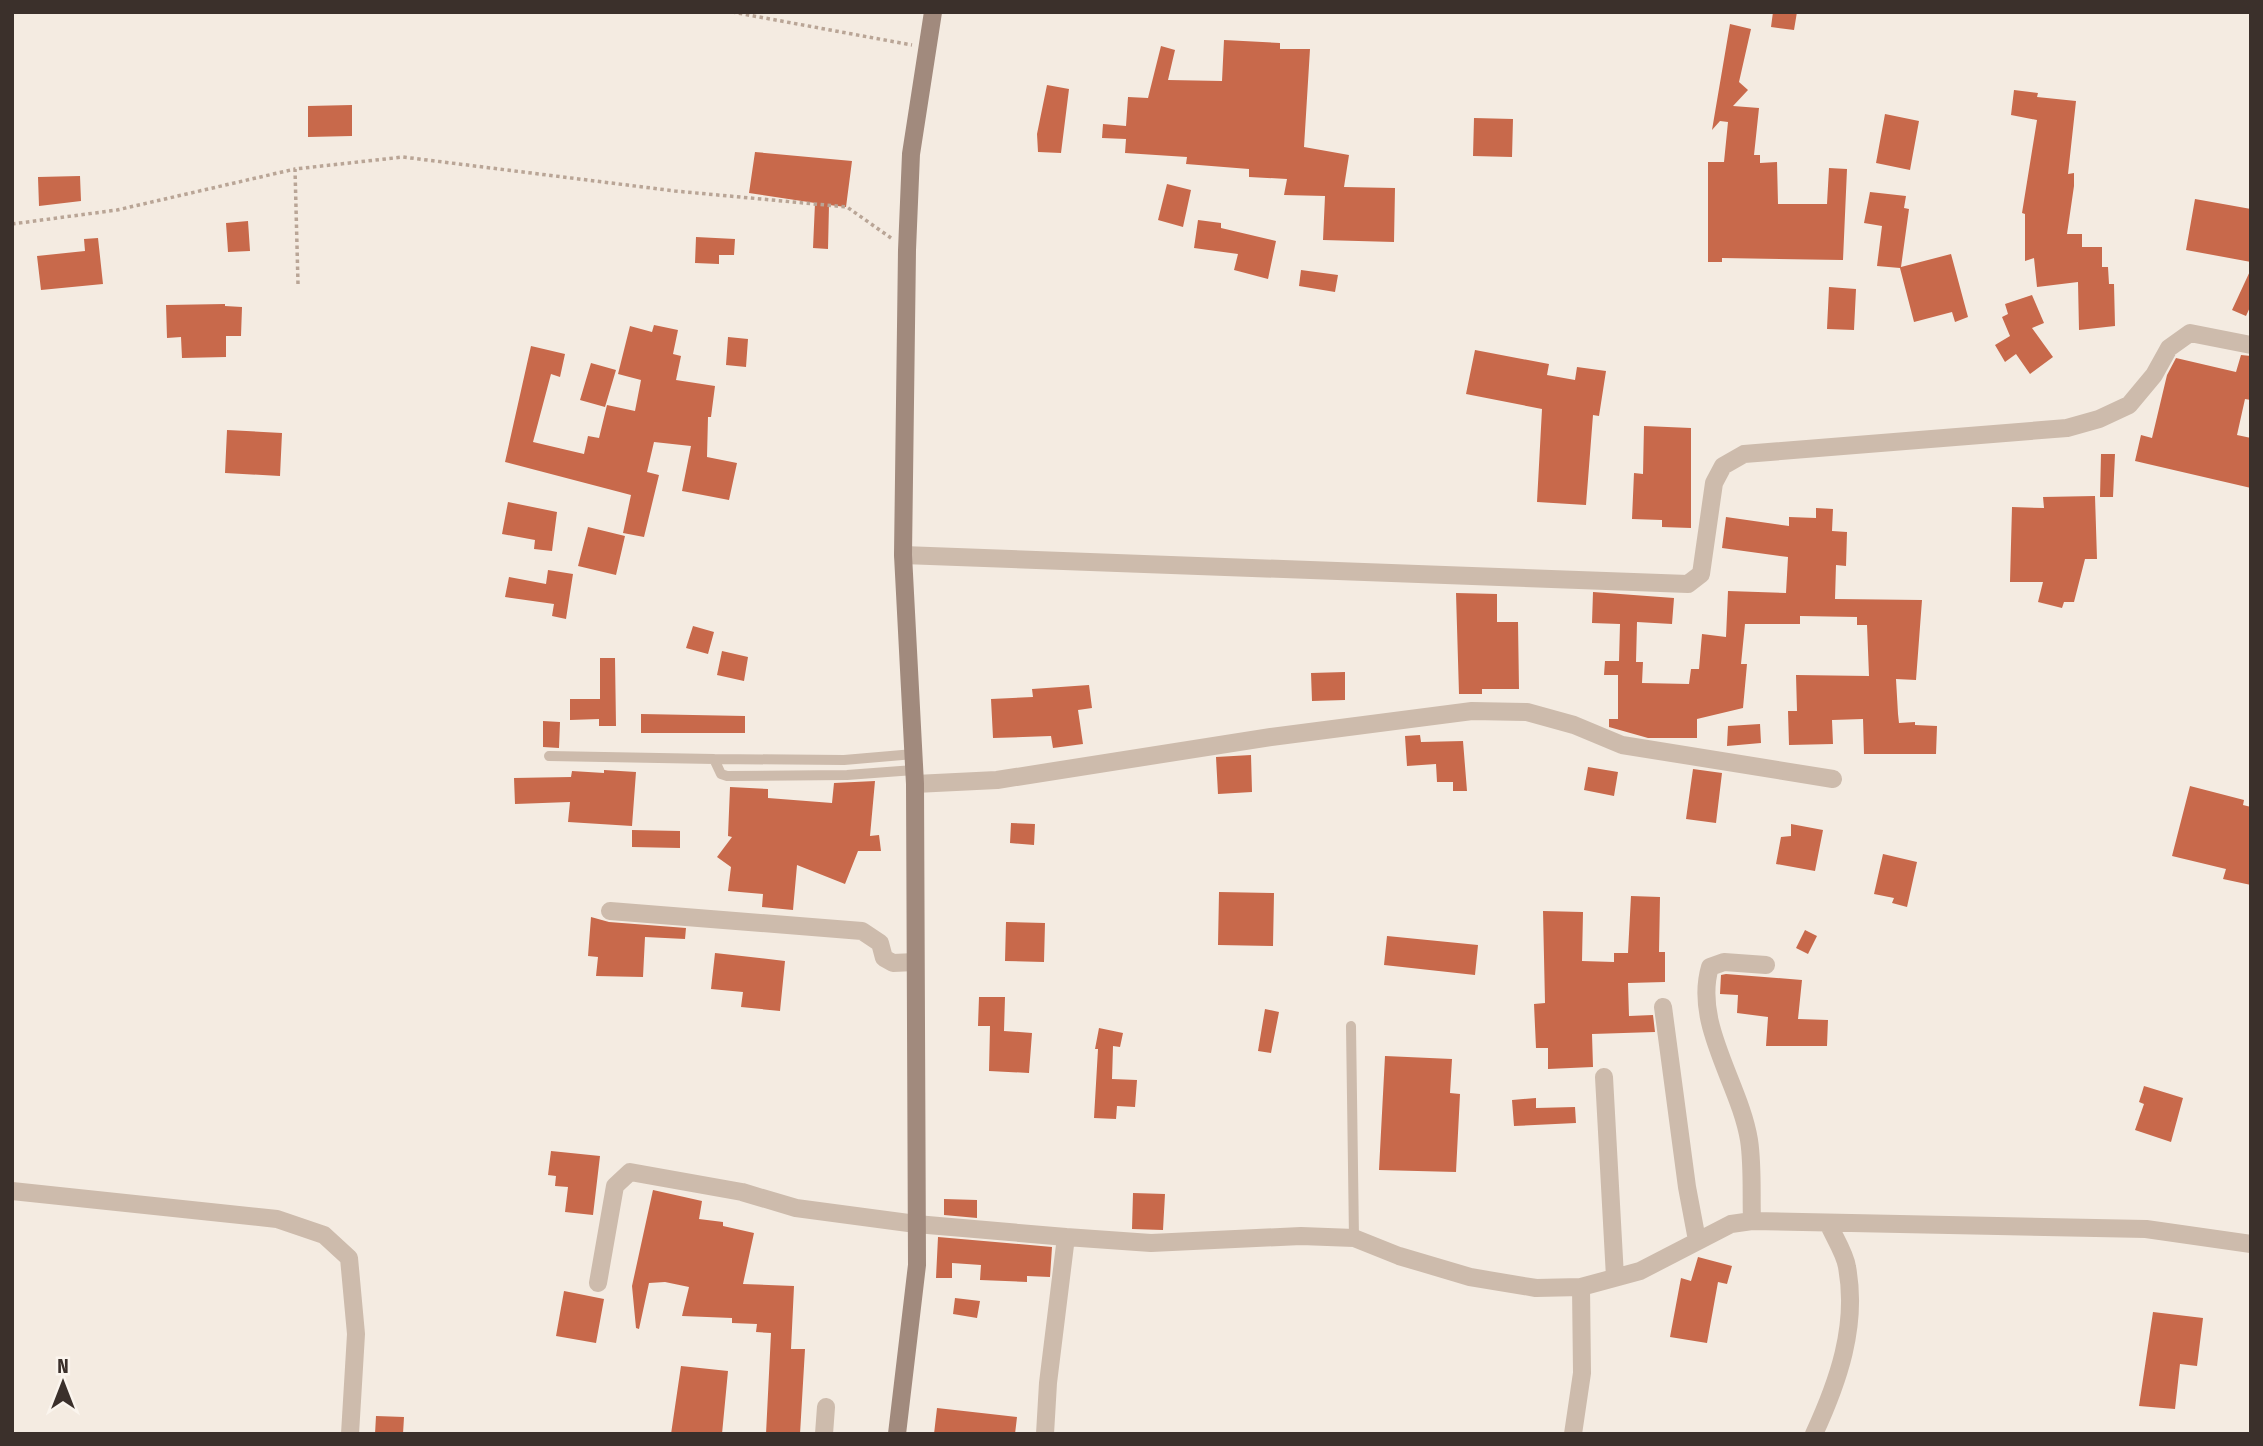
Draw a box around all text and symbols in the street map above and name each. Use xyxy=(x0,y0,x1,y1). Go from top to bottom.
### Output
north arrow xyxy=(28,1348,98,1418)
text: N xyxy=(57,1355,69,1378)

